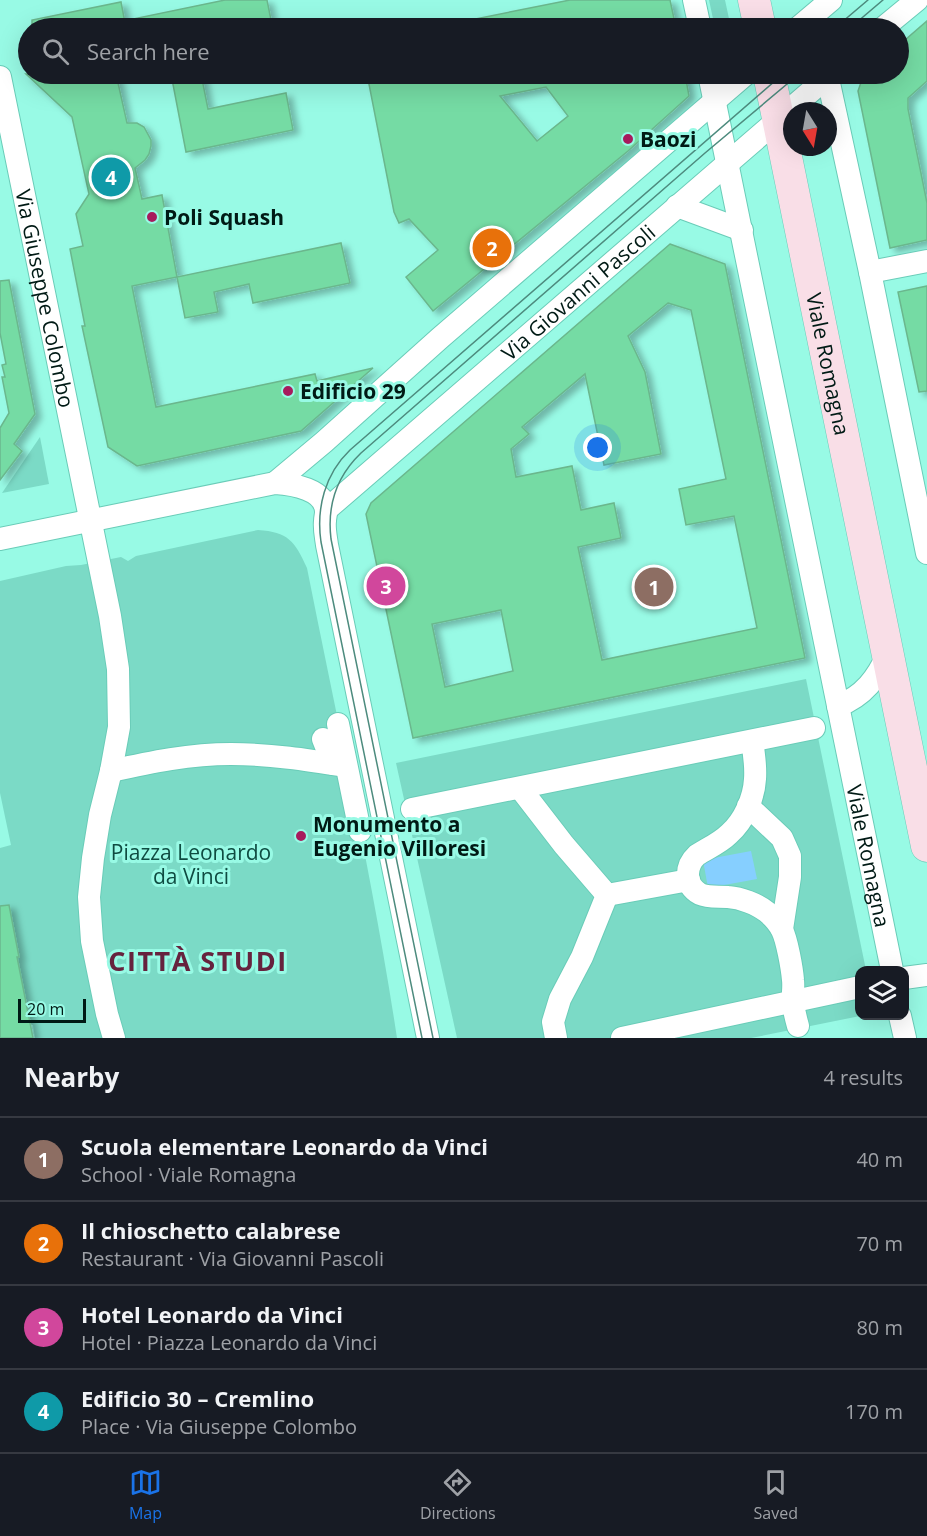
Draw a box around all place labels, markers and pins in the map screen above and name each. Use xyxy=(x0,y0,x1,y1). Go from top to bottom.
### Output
place label: Baozi xyxy=(640,125,696,153)
marker: Baozi xyxy=(621,132,635,146)
pin: 4 xyxy=(92,154,130,200)
place label: Poli Squash xyxy=(164,203,284,231)
marker: Poli Squash xyxy=(145,210,159,224)
pin: 2 xyxy=(472,226,512,270)
place label: Edificio 29 xyxy=(300,377,406,405)
marker: Edificio 29 xyxy=(281,384,295,398)
pin: 3 xyxy=(366,564,406,608)
pin: 1 xyxy=(634,564,674,610)
place label: Monumento a Eugenio Villoresi xyxy=(313,810,486,862)
marker: Monumento a Eugenio Villoresi xyxy=(294,829,308,843)

